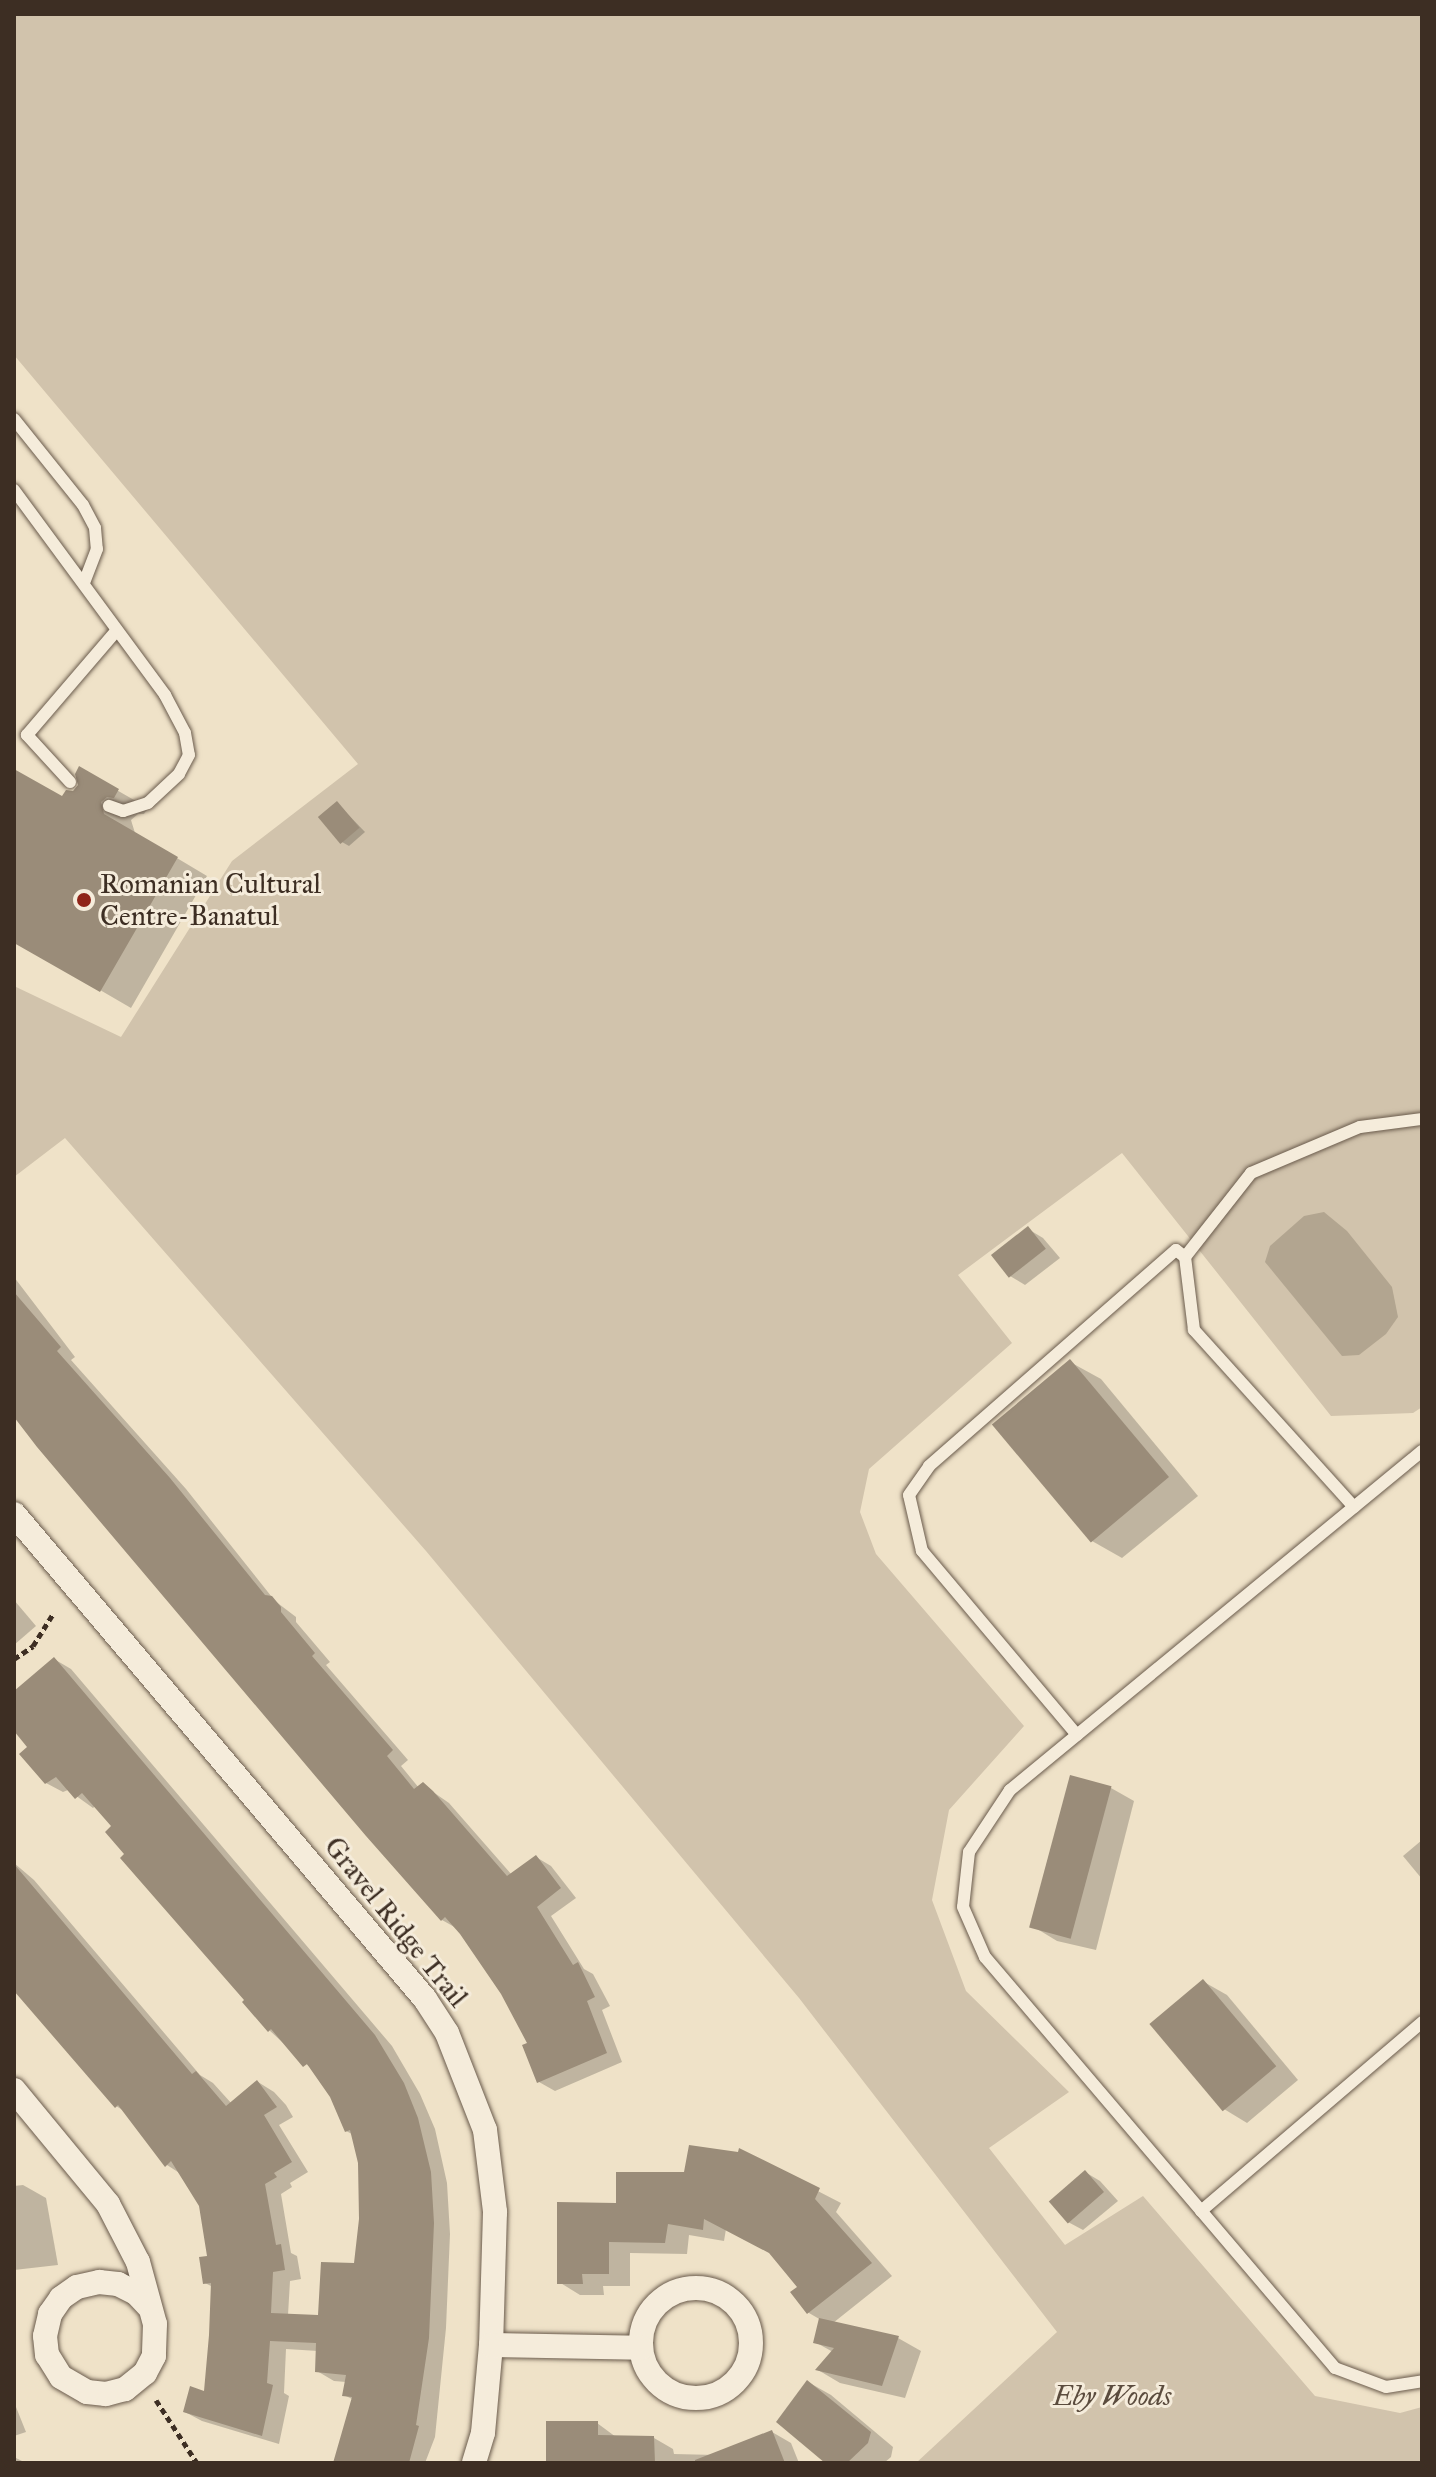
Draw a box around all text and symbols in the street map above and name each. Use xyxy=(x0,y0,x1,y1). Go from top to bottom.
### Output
place label: Romanian Cultural Centre-Banatul xyxy=(100,867,321,933)
marker: Romanian Cultural Centre-Banatul xyxy=(75,891,93,909)
street label: Gravel Ridge Trail xyxy=(317,1830,475,2014)
park label: Eby Woods xyxy=(1053,2379,1171,2413)

